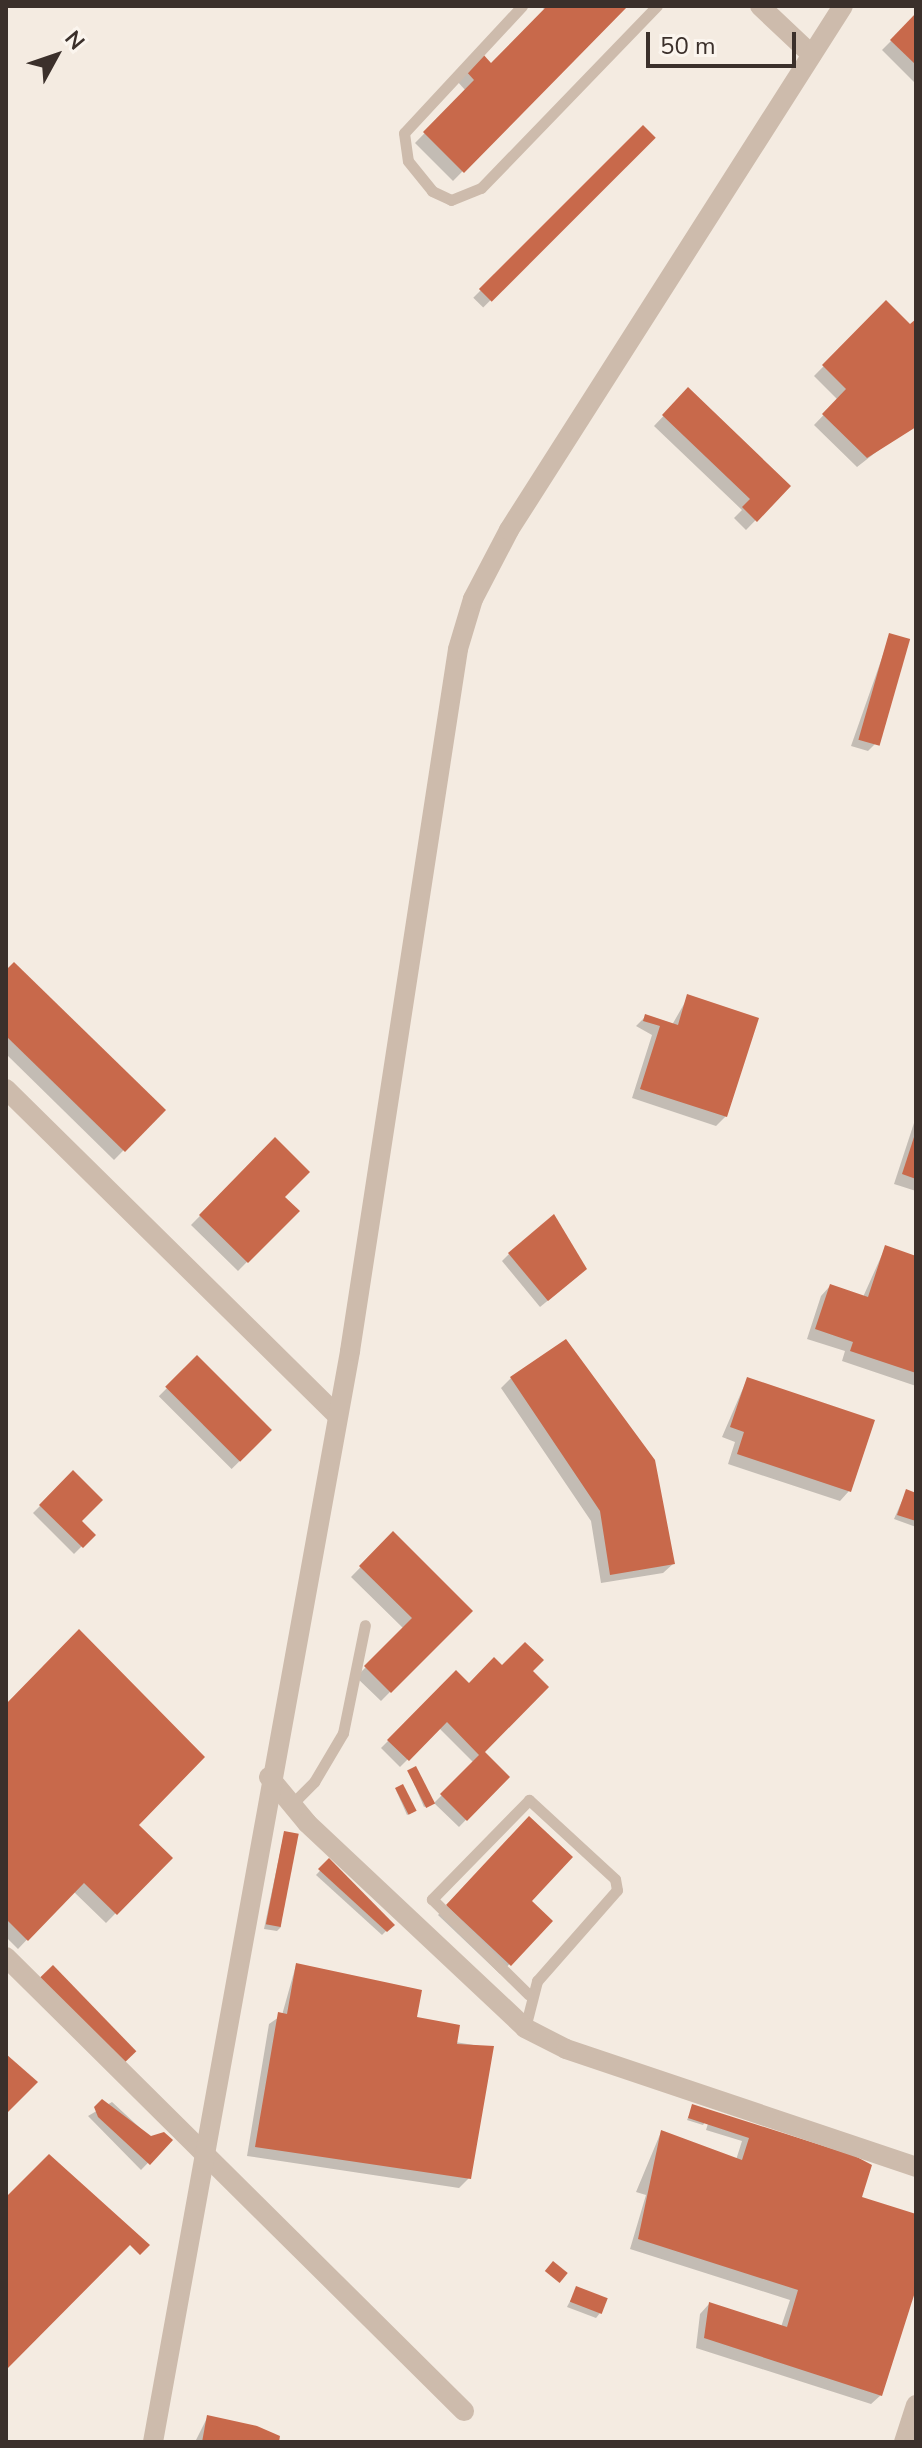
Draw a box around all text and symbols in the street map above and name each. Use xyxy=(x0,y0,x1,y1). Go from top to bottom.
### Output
north arrow xyxy=(16,16,96,96)
scale bar xyxy=(650,16,800,66)
text: N xyxy=(58,25,91,57)
text: 50 m xyxy=(660,30,716,62)

